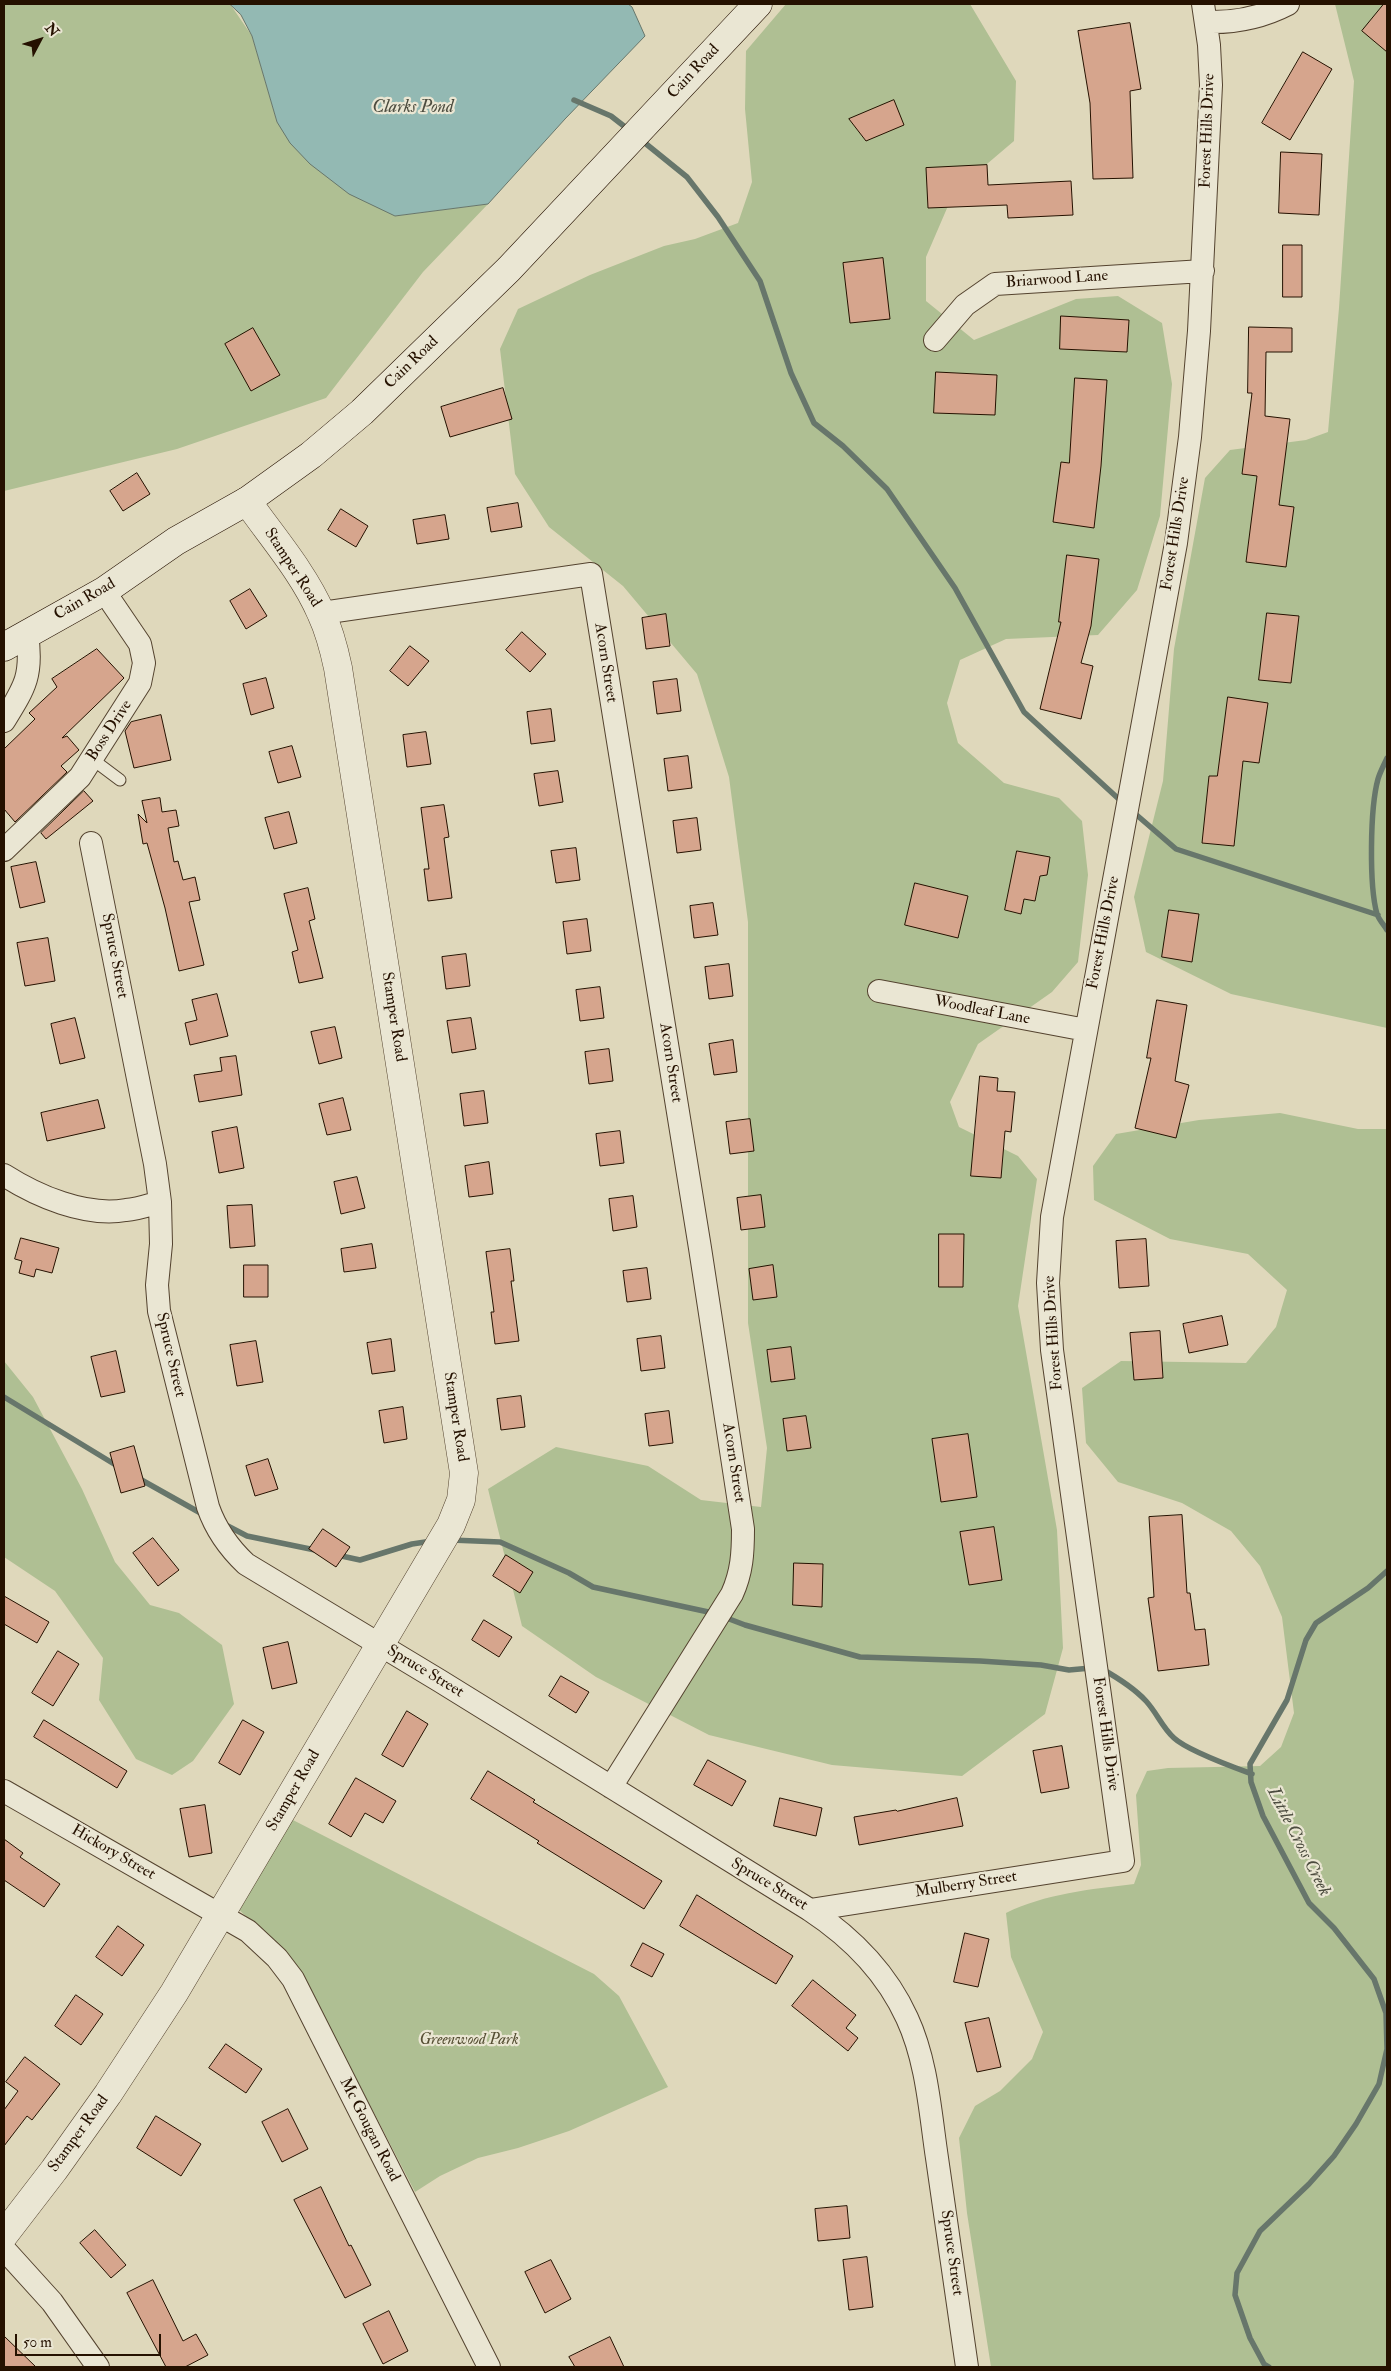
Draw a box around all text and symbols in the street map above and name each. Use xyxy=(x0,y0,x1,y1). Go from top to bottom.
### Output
north arrow xyxy=(15,15,65,65)
text: N xyxy=(41,20,62,40)
street label: Cain Road xyxy=(664,41,724,103)
street label: Forest Hills Drive xyxy=(1196,73,1220,189)
water label: Clarks Pond xyxy=(372,97,454,119)
street label: Briarwood Lane xyxy=(1005,267,1109,293)
street label: Cain Road xyxy=(381,333,443,393)
street label: Forest Hills Drive xyxy=(1158,476,1194,592)
street label: Stamper Road xyxy=(259,525,325,611)
street label: Cain Road xyxy=(51,575,119,625)
street label: Acorn Street xyxy=(589,622,621,704)
street label: Boss Drive xyxy=(83,697,137,765)
street label: Forest Hills Drive xyxy=(1084,875,1124,991)
street label: Spruce Street xyxy=(96,912,132,1000)
street label: Stamper Road xyxy=(376,971,410,1063)
street label: Woodleaf Lane xyxy=(933,992,1031,1030)
street label: Acorn Street xyxy=(654,1022,686,1104)
street label: Forest Hills Drive xyxy=(1040,1275,1068,1391)
street label: Spruce Street xyxy=(151,1311,189,1399)
street label: Stamper Road xyxy=(438,1371,472,1463)
street label: Acorn Street xyxy=(717,1422,749,1504)
street label: Spruce Street xyxy=(383,1642,467,1702)
street label: Forest Hills Drive xyxy=(1087,1676,1123,1792)
street label: Stamper Road xyxy=(263,1747,325,1835)
water label: Little Cross Creek xyxy=(1261,1784,1335,1900)
street label: Hickory Street xyxy=(68,1821,158,1885)
street label: Spruce Street xyxy=(727,1855,811,1915)
street label: Mulberry Street xyxy=(914,1867,1018,1903)
park label: Greenwood Park xyxy=(419,2031,519,2051)
street label: Mc Gougan Road xyxy=(335,2075,403,2185)
street label: Stamper Road xyxy=(45,2092,113,2176)
street label: Spruce Street xyxy=(935,2209,967,2297)
scale bar xyxy=(18,2324,164,2356)
text: 50 m xyxy=(23,2333,52,2352)

